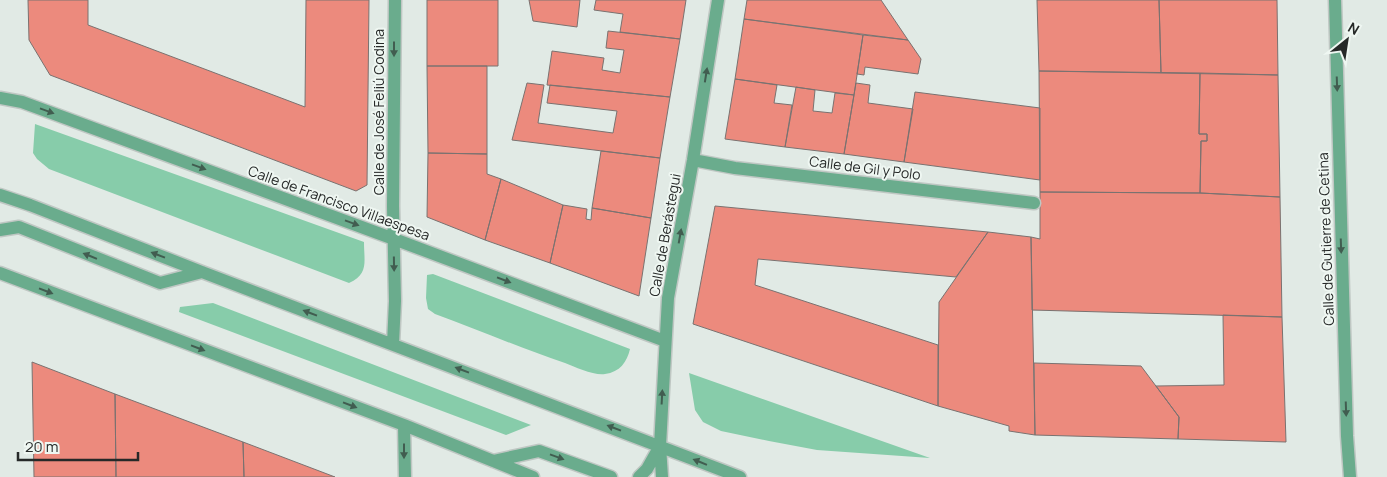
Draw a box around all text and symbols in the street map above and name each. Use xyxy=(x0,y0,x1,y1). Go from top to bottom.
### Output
north arrow xyxy=(1322,15,1372,65)
text: N xyxy=(1345,18,1363,39)
street label: Calle de José Feliú Codina xyxy=(369,29,388,195)
one-way arrow xyxy=(390,41,398,57)
one-way arrow xyxy=(703,67,711,83)
one-way arrow xyxy=(1333,76,1341,92)
one-way arrow xyxy=(40,107,55,115)
street label: Calle de Gil y Polo xyxy=(808,151,922,184)
street label: Calle de Gutierre de Cetina xyxy=(1313,152,1338,326)
street label: Calle de Francisco Villaespesa xyxy=(246,161,433,244)
one-way arrow xyxy=(192,164,207,171)
street label: Calle de Berástegui xyxy=(644,172,685,298)
one-way arrow xyxy=(345,219,360,227)
one-way arrow xyxy=(676,227,684,243)
one-way arrow xyxy=(1338,238,1346,254)
one-way arrow xyxy=(83,251,97,259)
one-way arrow xyxy=(150,251,165,259)
one-way arrow xyxy=(390,256,398,272)
one-way arrow xyxy=(497,277,511,285)
one-way arrow xyxy=(38,287,53,295)
one-way arrow xyxy=(302,309,317,317)
one-way arrow xyxy=(190,345,205,352)
one-way arrow xyxy=(455,366,469,374)
one-way arrow xyxy=(659,389,667,405)
one-way arrow xyxy=(343,401,358,409)
one-way arrow xyxy=(1342,401,1350,417)
one-way arrow xyxy=(606,424,621,432)
scale bar xyxy=(18,430,138,462)
text: 20 m xyxy=(25,436,58,457)
one-way arrow xyxy=(401,443,409,459)
one-way arrow xyxy=(550,453,565,461)
one-way arrow xyxy=(693,457,707,465)

